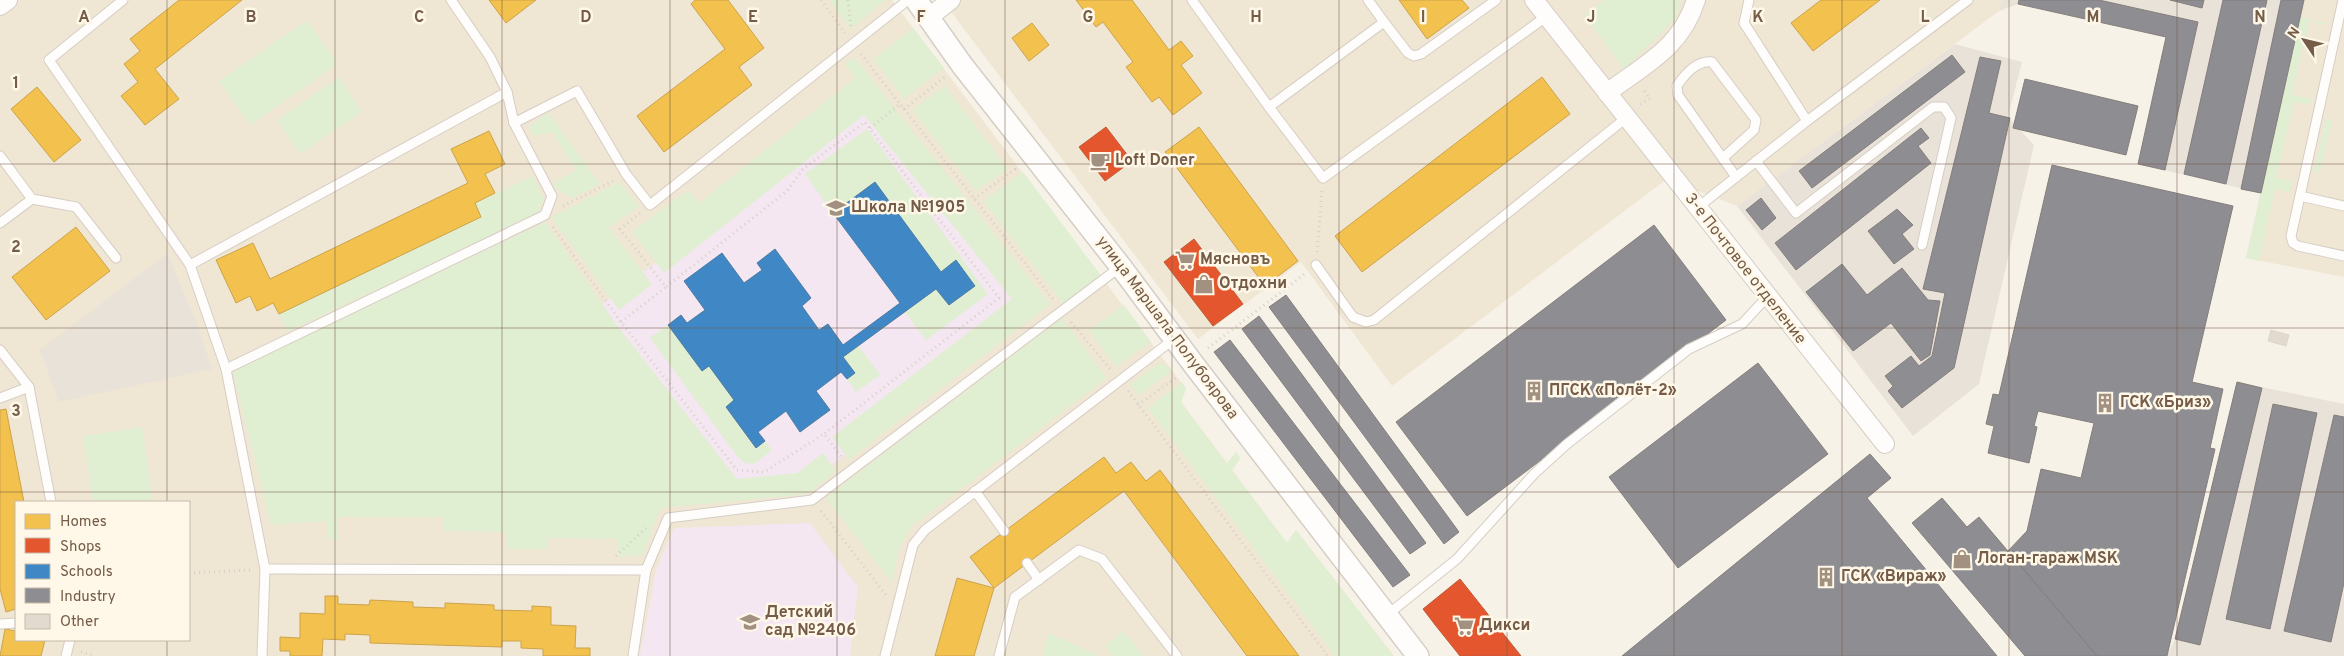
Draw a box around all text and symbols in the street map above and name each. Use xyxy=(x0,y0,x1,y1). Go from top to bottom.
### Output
text: A xyxy=(78,8,90,28)
text: B xyxy=(245,8,257,28)
text: C xyxy=(414,8,424,28)
text: D xyxy=(580,8,592,28)
text: E xyxy=(748,8,758,28)
text: F xyxy=(916,8,926,28)
text: G xyxy=(1083,8,1093,28)
text: H xyxy=(1250,8,1262,28)
text: I xyxy=(1421,8,1425,28)
text: J xyxy=(1587,8,1595,28)
text: K xyxy=(1752,8,1764,28)
text: L xyxy=(1920,8,1930,28)
text: M xyxy=(2087,8,2099,28)
text: N xyxy=(2254,8,2266,28)
north arrow xyxy=(2279,15,2329,65)
text: N xyxy=(2285,24,2304,42)
text: 1 xyxy=(13,74,19,94)
cafe icon: Loft Doner xyxy=(1089,150,1111,172)
place label: Loft Doner xyxy=(1115,151,1195,171)
street label: 3-е Почтовое отделение xyxy=(1680,189,1810,349)
school or university icon: Школа №1905 xyxy=(825,197,847,219)
place label: Школа №1905 xyxy=(851,198,965,218)
street label: улица Маршала Полубоярова xyxy=(1091,232,1243,424)
text: 2 xyxy=(11,238,21,258)
supermarket icon: Мясновъ xyxy=(1174,249,1196,271)
place label: Мясновъ xyxy=(1200,250,1270,270)
shop icon: Отдохни xyxy=(1193,273,1215,295)
place label: Отдохни xyxy=(1219,274,1287,294)
building icon: ПГСК «Полёт-2» xyxy=(1523,380,1545,402)
place label: ПГСК «Полёт-2» xyxy=(1549,381,1677,401)
building icon: ГСК «Бриз» xyxy=(2094,392,2116,414)
place label: ГСК «Бриз» xyxy=(2120,393,2211,413)
text: 3 xyxy=(11,402,21,422)
legend xyxy=(15,501,190,641)
text: Homes xyxy=(60,513,107,532)
text: Shops xyxy=(60,538,101,557)
shop icon: Логан-гараж MSK xyxy=(1951,548,1973,570)
place label: Логан-гараж MSK xyxy=(1977,549,2118,569)
text: Schools xyxy=(60,563,113,582)
building icon: ГСК «Вираж» xyxy=(1815,566,1837,588)
place label: ГСК «Вираж» xyxy=(1841,567,1947,587)
text: Industry xyxy=(60,588,116,607)
place label: Детский сад №2406 xyxy=(765,603,856,641)
school or university icon: Детский сад №2406 xyxy=(739,611,761,633)
text: Other xyxy=(60,613,99,632)
supermarket icon: Дикси xyxy=(1453,615,1475,637)
place label: Дикси xyxy=(1479,616,1530,636)

